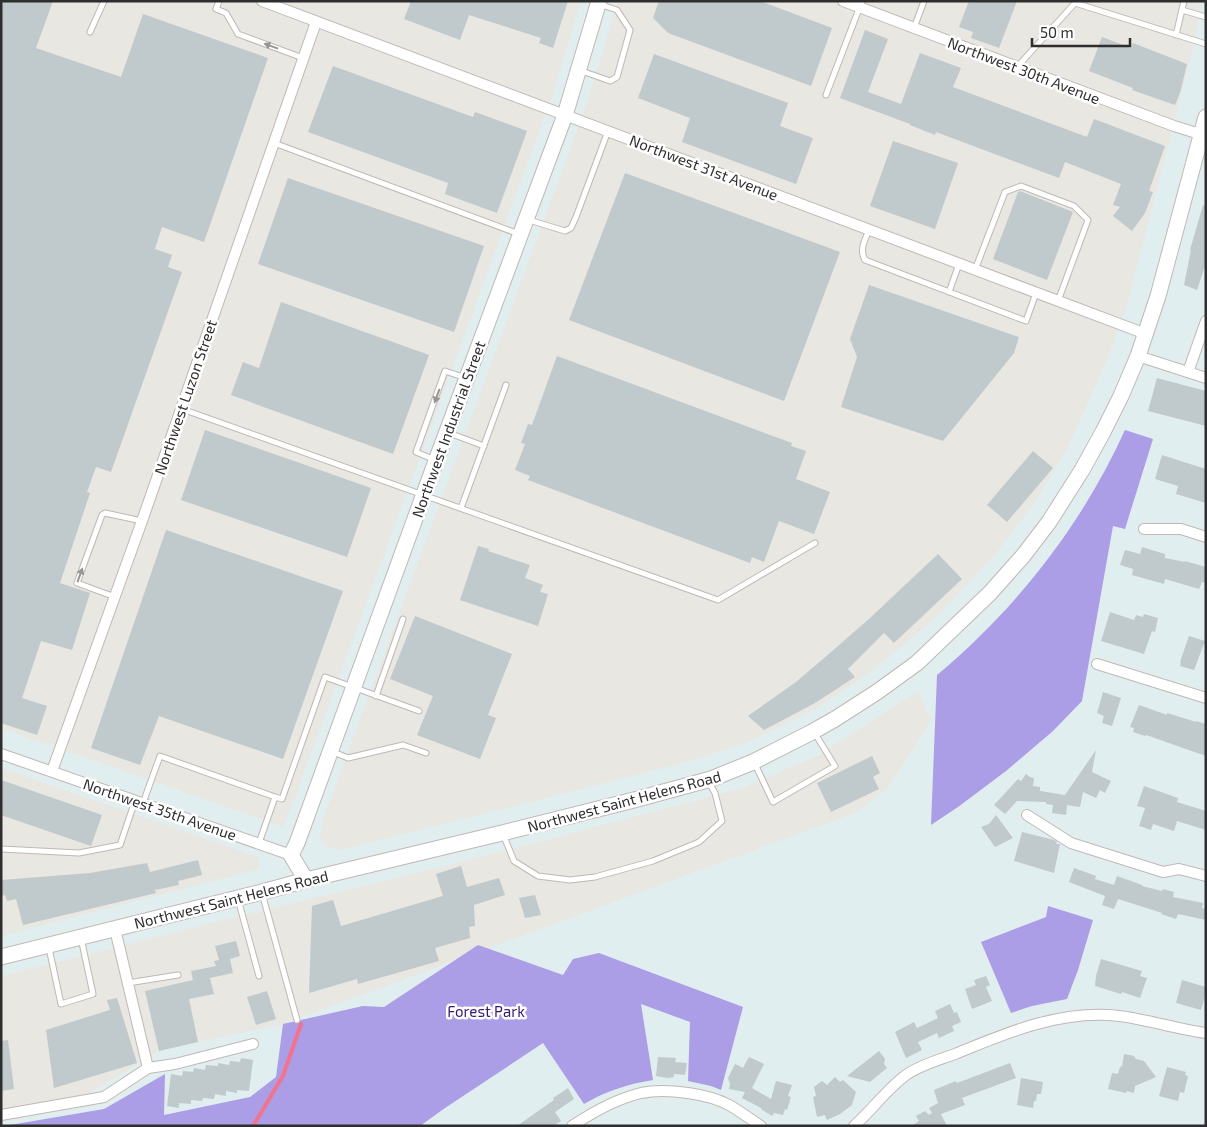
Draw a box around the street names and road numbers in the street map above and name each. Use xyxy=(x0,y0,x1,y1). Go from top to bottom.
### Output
street label: Northwest 30th Avenue xyxy=(945,33,1103,107)
street label: Northwest 31st Avenue xyxy=(627,130,781,204)
street label: Northwest Luzon Street xyxy=(150,317,220,477)
street label: Northwest Industrial Street xyxy=(408,338,488,520)
street label: Northwest Saint Helens Road xyxy=(525,766,723,836)
street label: Northwest 35th Avenue xyxy=(81,774,239,844)
street label: Northwest Saint Helens Road xyxy=(132,866,330,932)

